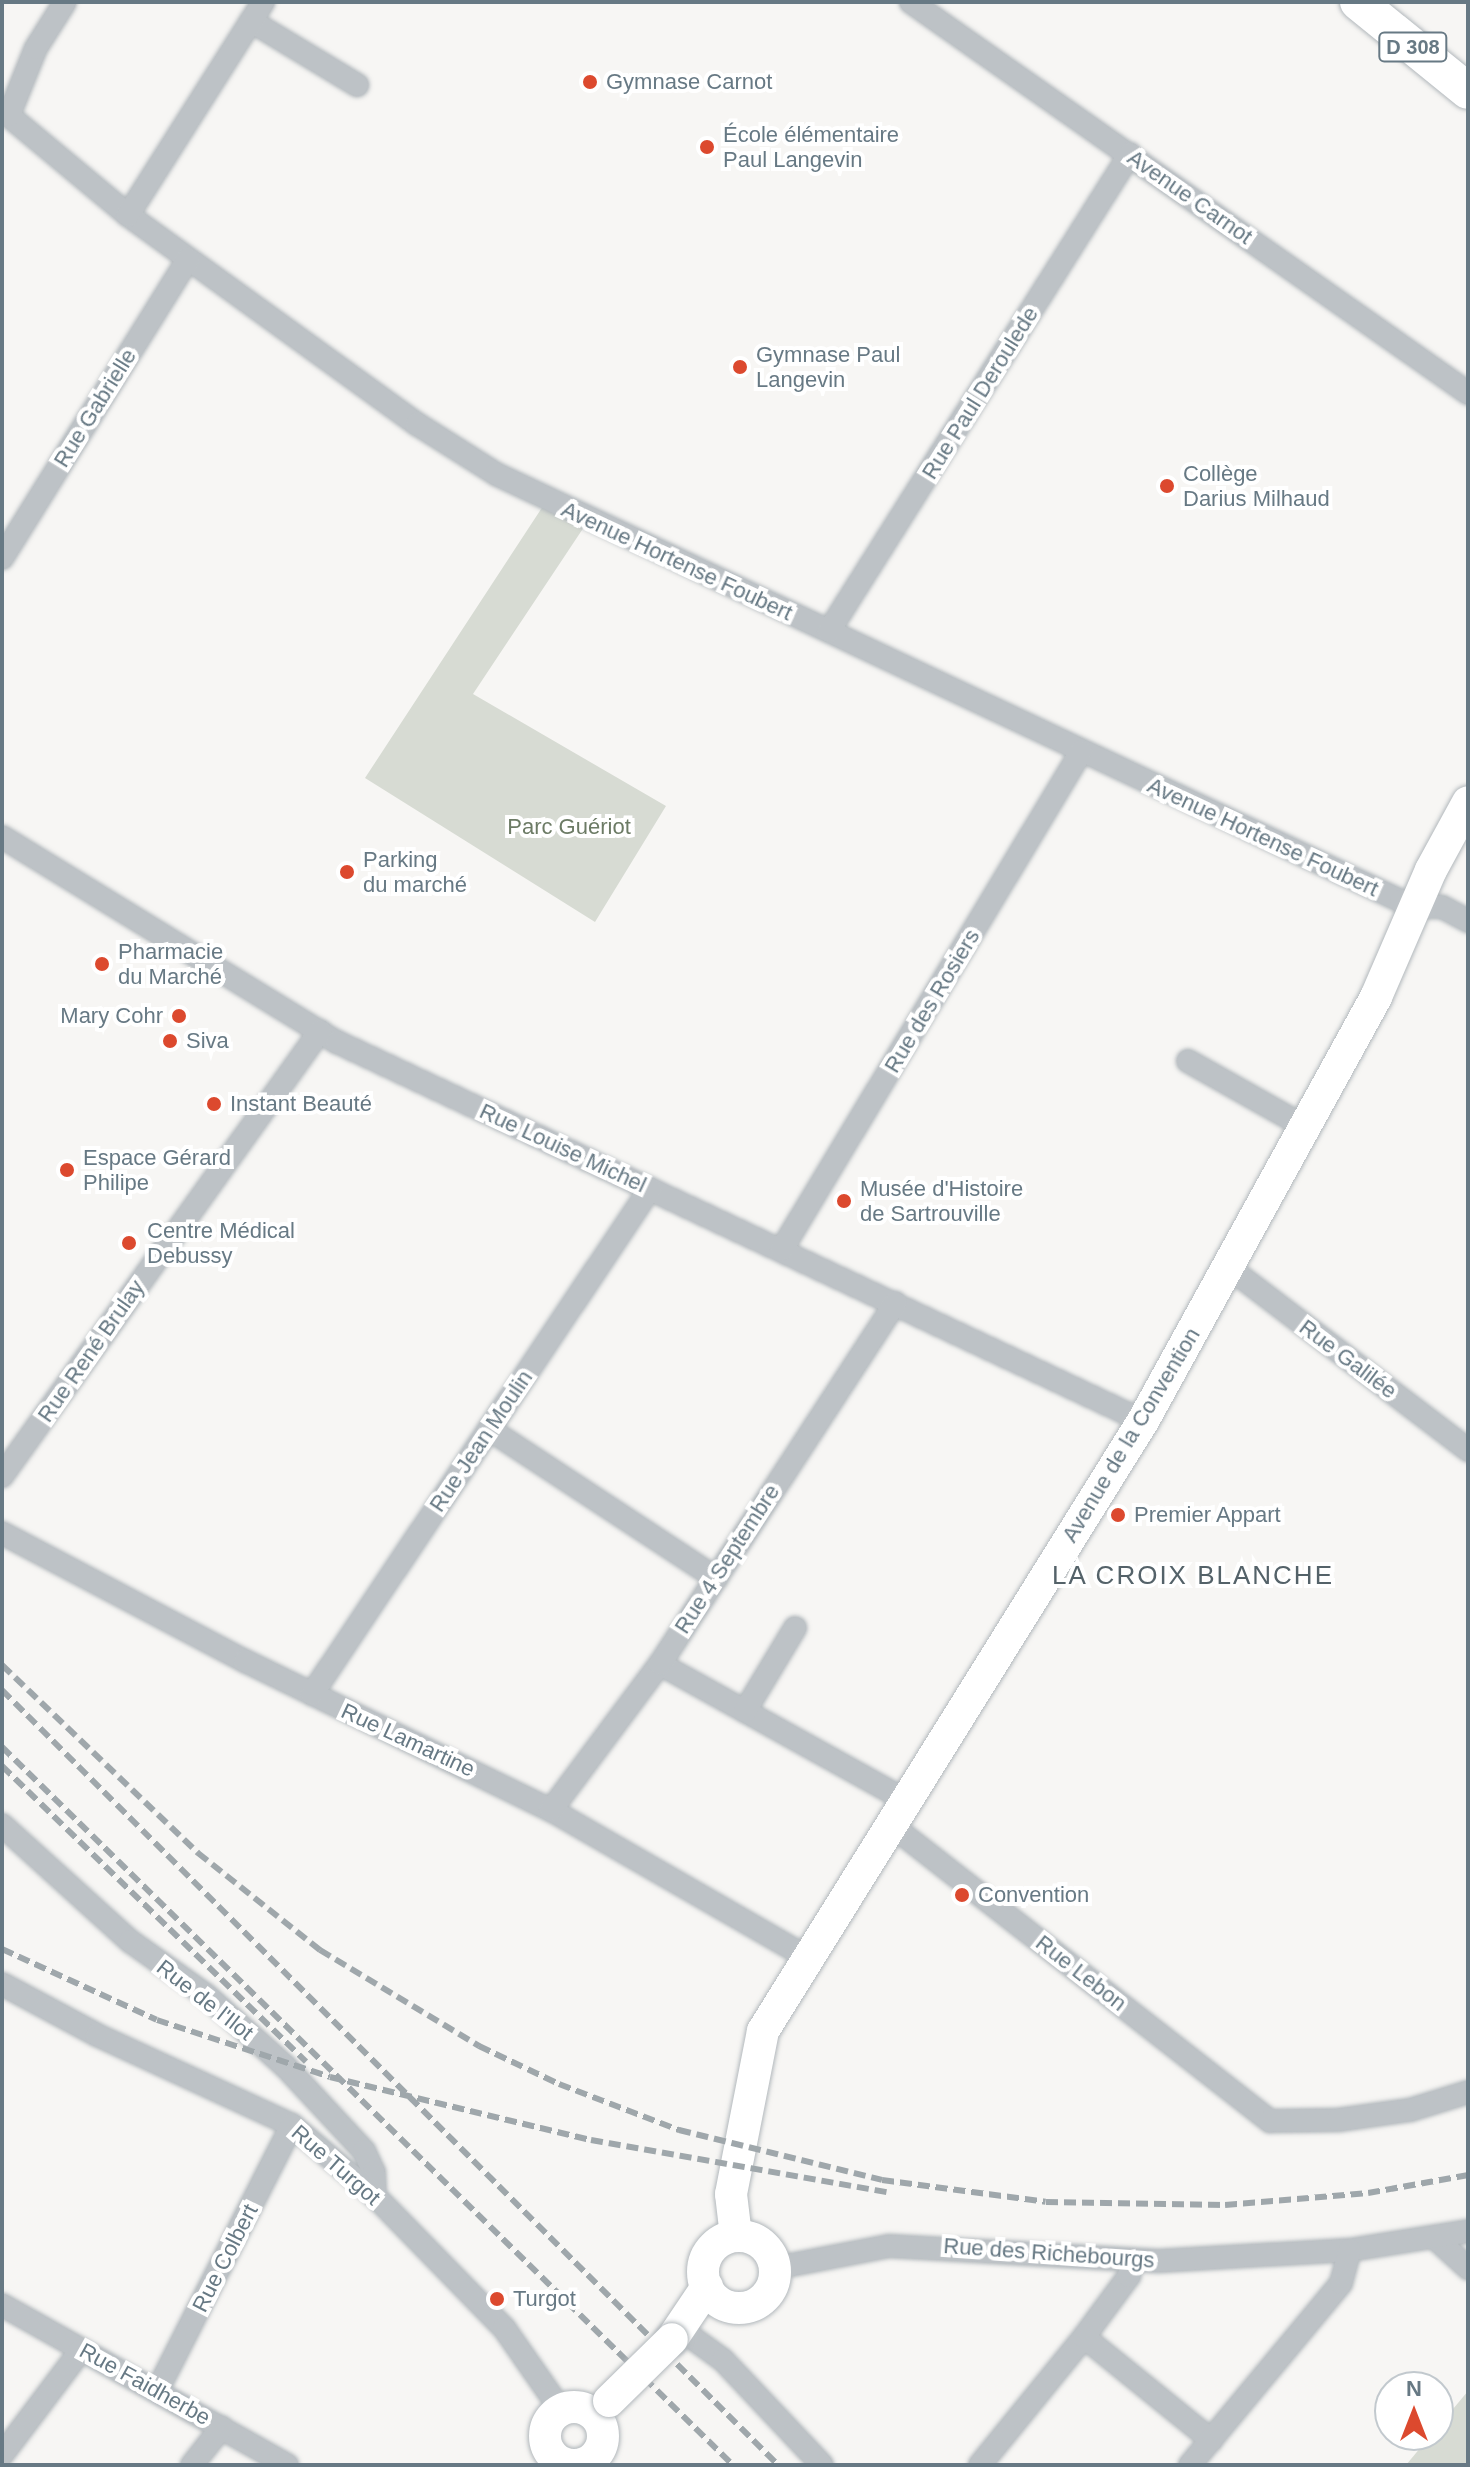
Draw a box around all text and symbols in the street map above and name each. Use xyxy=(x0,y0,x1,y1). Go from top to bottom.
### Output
road number: D 308 xyxy=(1377,31,1449,63)
place label: Gymnase Carnot xyxy=(606,69,772,95)
marker: Gymnase Carnot xyxy=(581,73,599,91)
place label: École élémentaire Paul Langevin xyxy=(723,121,899,172)
marker: École élémentaire Paul Langevin xyxy=(698,138,716,156)
street label: Avenue Carnot xyxy=(1122,144,1258,250)
street label: Rue Paul Deroulede xyxy=(916,302,1044,484)
place label: Gymnase Paul Langevin xyxy=(756,341,900,392)
street label: Rue Gabrielle xyxy=(48,344,142,472)
marker: Gymnase Paul Langevin xyxy=(731,358,749,376)
place label: Collège Darius Milhaud xyxy=(1183,460,1330,512)
marker: Collège Darius Milhaud xyxy=(1158,477,1176,495)
street label: Avenue Hortense Foubert xyxy=(557,496,797,626)
street label: Avenue Hortense Foubert xyxy=(1143,772,1383,902)
park label: Parc Guériot xyxy=(507,814,631,840)
place label: Parking du marché xyxy=(363,846,467,898)
marker: Parking du marché xyxy=(338,863,356,881)
street label: Rue des Rosiers xyxy=(879,925,985,1077)
place label: Pharmacie du Marché xyxy=(118,938,223,990)
marker: Pharmacie du Marché xyxy=(93,955,111,973)
place label: Mary Cohr xyxy=(60,1003,163,1029)
marker: Mary Cohr xyxy=(170,1007,188,1025)
place label: Siva xyxy=(186,1028,229,1054)
marker: Siva xyxy=(161,1032,179,1050)
place label: Instant Beauté xyxy=(230,1091,372,1117)
marker: Instant Beauté xyxy=(205,1095,223,1113)
street label: Rue Louise Michel xyxy=(475,1098,651,1198)
place label: Espace Gérard Philipe xyxy=(83,1144,231,1196)
marker: Espace Gérard Philipe xyxy=(58,1161,76,1179)
place label: Musée d'Histoire de Sartrouville xyxy=(860,1175,1023,1226)
marker: Musée d'Histoire de Sartrouville xyxy=(835,1192,853,1210)
place label: Centre Médical Debussy xyxy=(147,1217,295,1268)
marker: Centre Médical Debussy xyxy=(118,1232,140,1254)
street label: Rue René Brulay xyxy=(32,1275,150,1427)
street label: Rue Galilée xyxy=(1294,1314,1402,1404)
street label: Avenue de la Convention xyxy=(1056,1323,1206,1547)
street label: Rue Jean Moulin xyxy=(424,1365,538,1517)
street label: Rue 4 Septembre xyxy=(669,1480,785,1638)
place label: Premier Appart xyxy=(1134,1502,1282,1528)
marker: Premier Appart xyxy=(1109,1506,1127,1524)
district label: LA CROIX BLANCHE xyxy=(1051,1560,1335,1592)
street label: Rue Lamartine xyxy=(337,1698,479,1782)
place label: Convention xyxy=(978,1882,1089,1908)
marker: Convention xyxy=(953,1886,971,1904)
street label: Rue Lebon xyxy=(1030,1929,1132,2017)
street label: Rue de l'Ilot xyxy=(151,1954,259,2046)
street label: Rue Turgot xyxy=(286,2119,386,2211)
street label: Rue Colbert xyxy=(187,2200,263,2316)
street label: Rue des Richebourgs xyxy=(943,2232,1155,2274)
place label: Turgot xyxy=(513,2286,576,2312)
marker: Turgot xyxy=(488,2290,506,2308)
street label: Rue Faidherbe xyxy=(75,2337,215,2431)
north arrow xyxy=(1374,2371,1454,2451)
text: N xyxy=(1406,2376,1422,2401)

